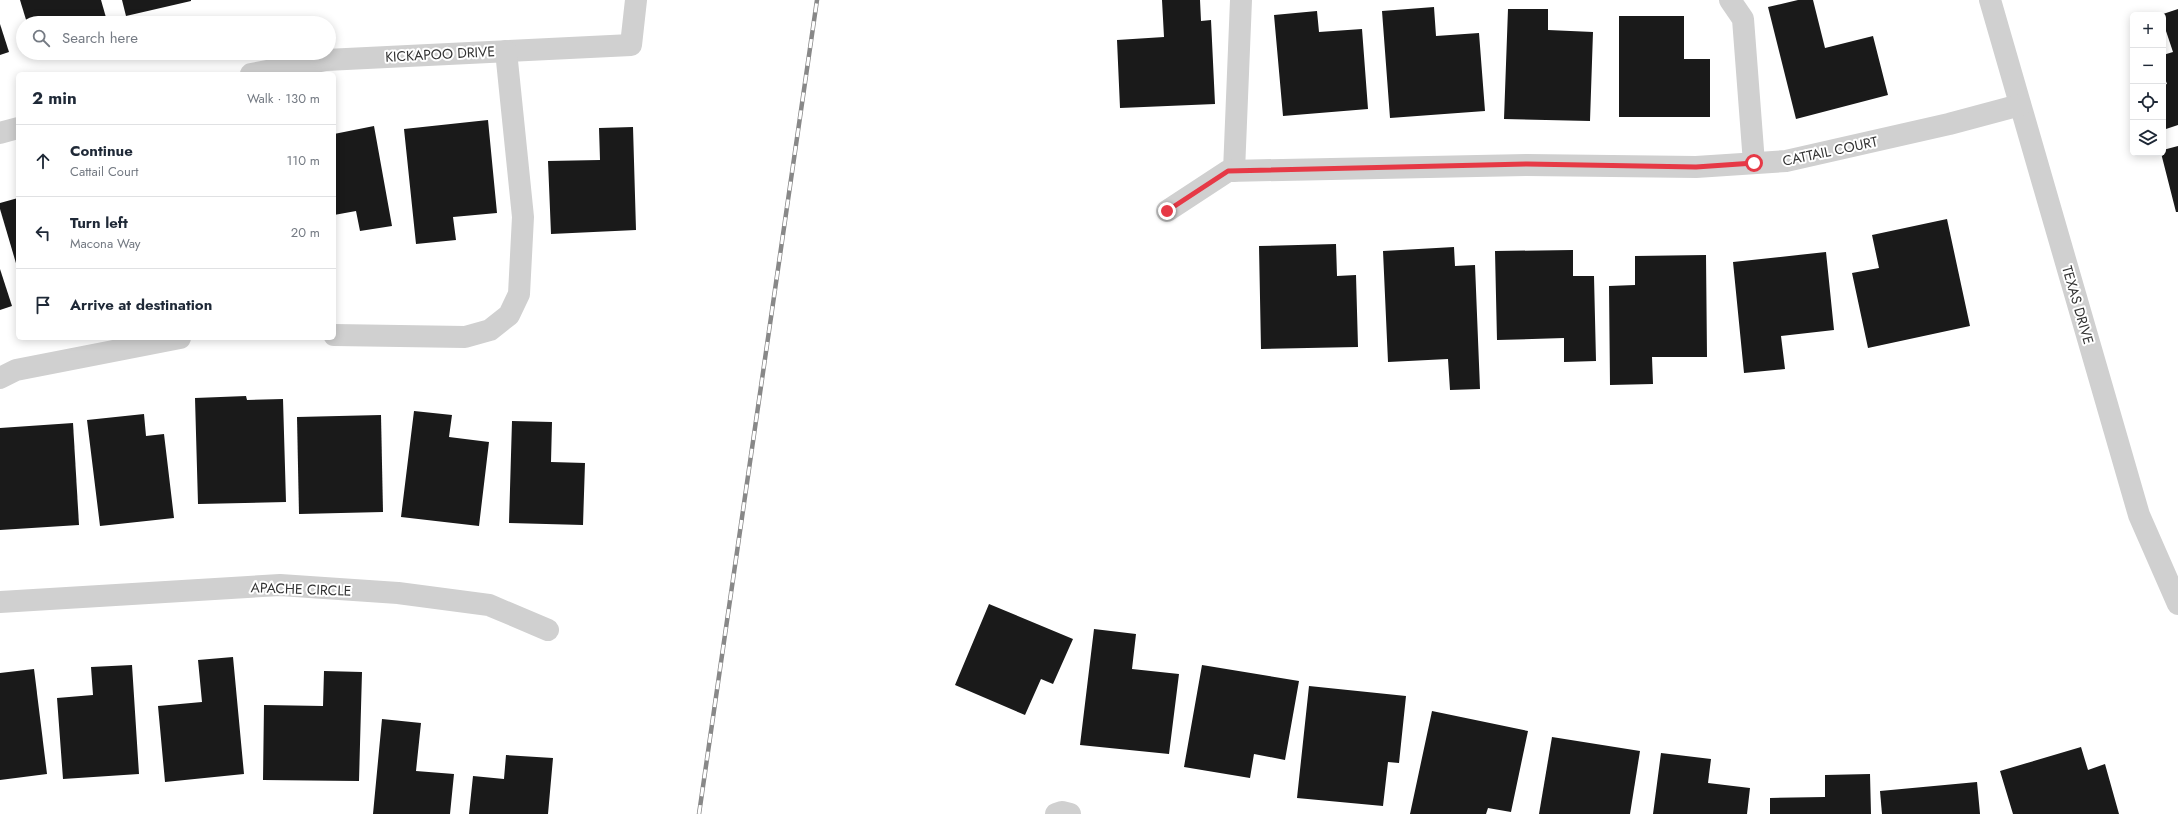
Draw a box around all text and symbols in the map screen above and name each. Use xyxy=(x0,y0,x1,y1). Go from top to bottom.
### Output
map controls xyxy=(2130,12,2166,156)
button: + xyxy=(2130,12,2166,48)
search box xyxy=(16,16,336,60)
icon: search xyxy=(30,27,52,49)
text: Search here xyxy=(62,27,138,49)
street label: KICKAPOO DRIVE xyxy=(385,41,495,67)
button: − xyxy=(2130,48,2166,84)
button: locate xyxy=(2130,84,2166,120)
text: 2 min xyxy=(32,86,77,110)
text: Walk · 130 m xyxy=(247,89,320,108)
button: layers xyxy=(2130,120,2166,156)
street label: CATTAIL COURT xyxy=(1781,131,1880,171)
text: Continue xyxy=(70,140,133,162)
icon: ahead xyxy=(32,150,54,172)
text: 110 m xyxy=(286,151,320,170)
route start xyxy=(1745,154,1763,172)
text: Cattail Court xyxy=(70,162,138,181)
route end xyxy=(1158,202,1176,220)
text: Turn left xyxy=(70,212,128,234)
icon: left xyxy=(32,222,54,244)
text: 20 m xyxy=(291,223,320,242)
text: Macona Way xyxy=(70,234,141,253)
street label: TEXAS DRIVE xyxy=(2057,263,2099,347)
icon: arrive xyxy=(32,294,54,316)
text: Arrive at destination xyxy=(70,294,212,316)
street label: APACHE CIRCLE xyxy=(250,577,352,601)

